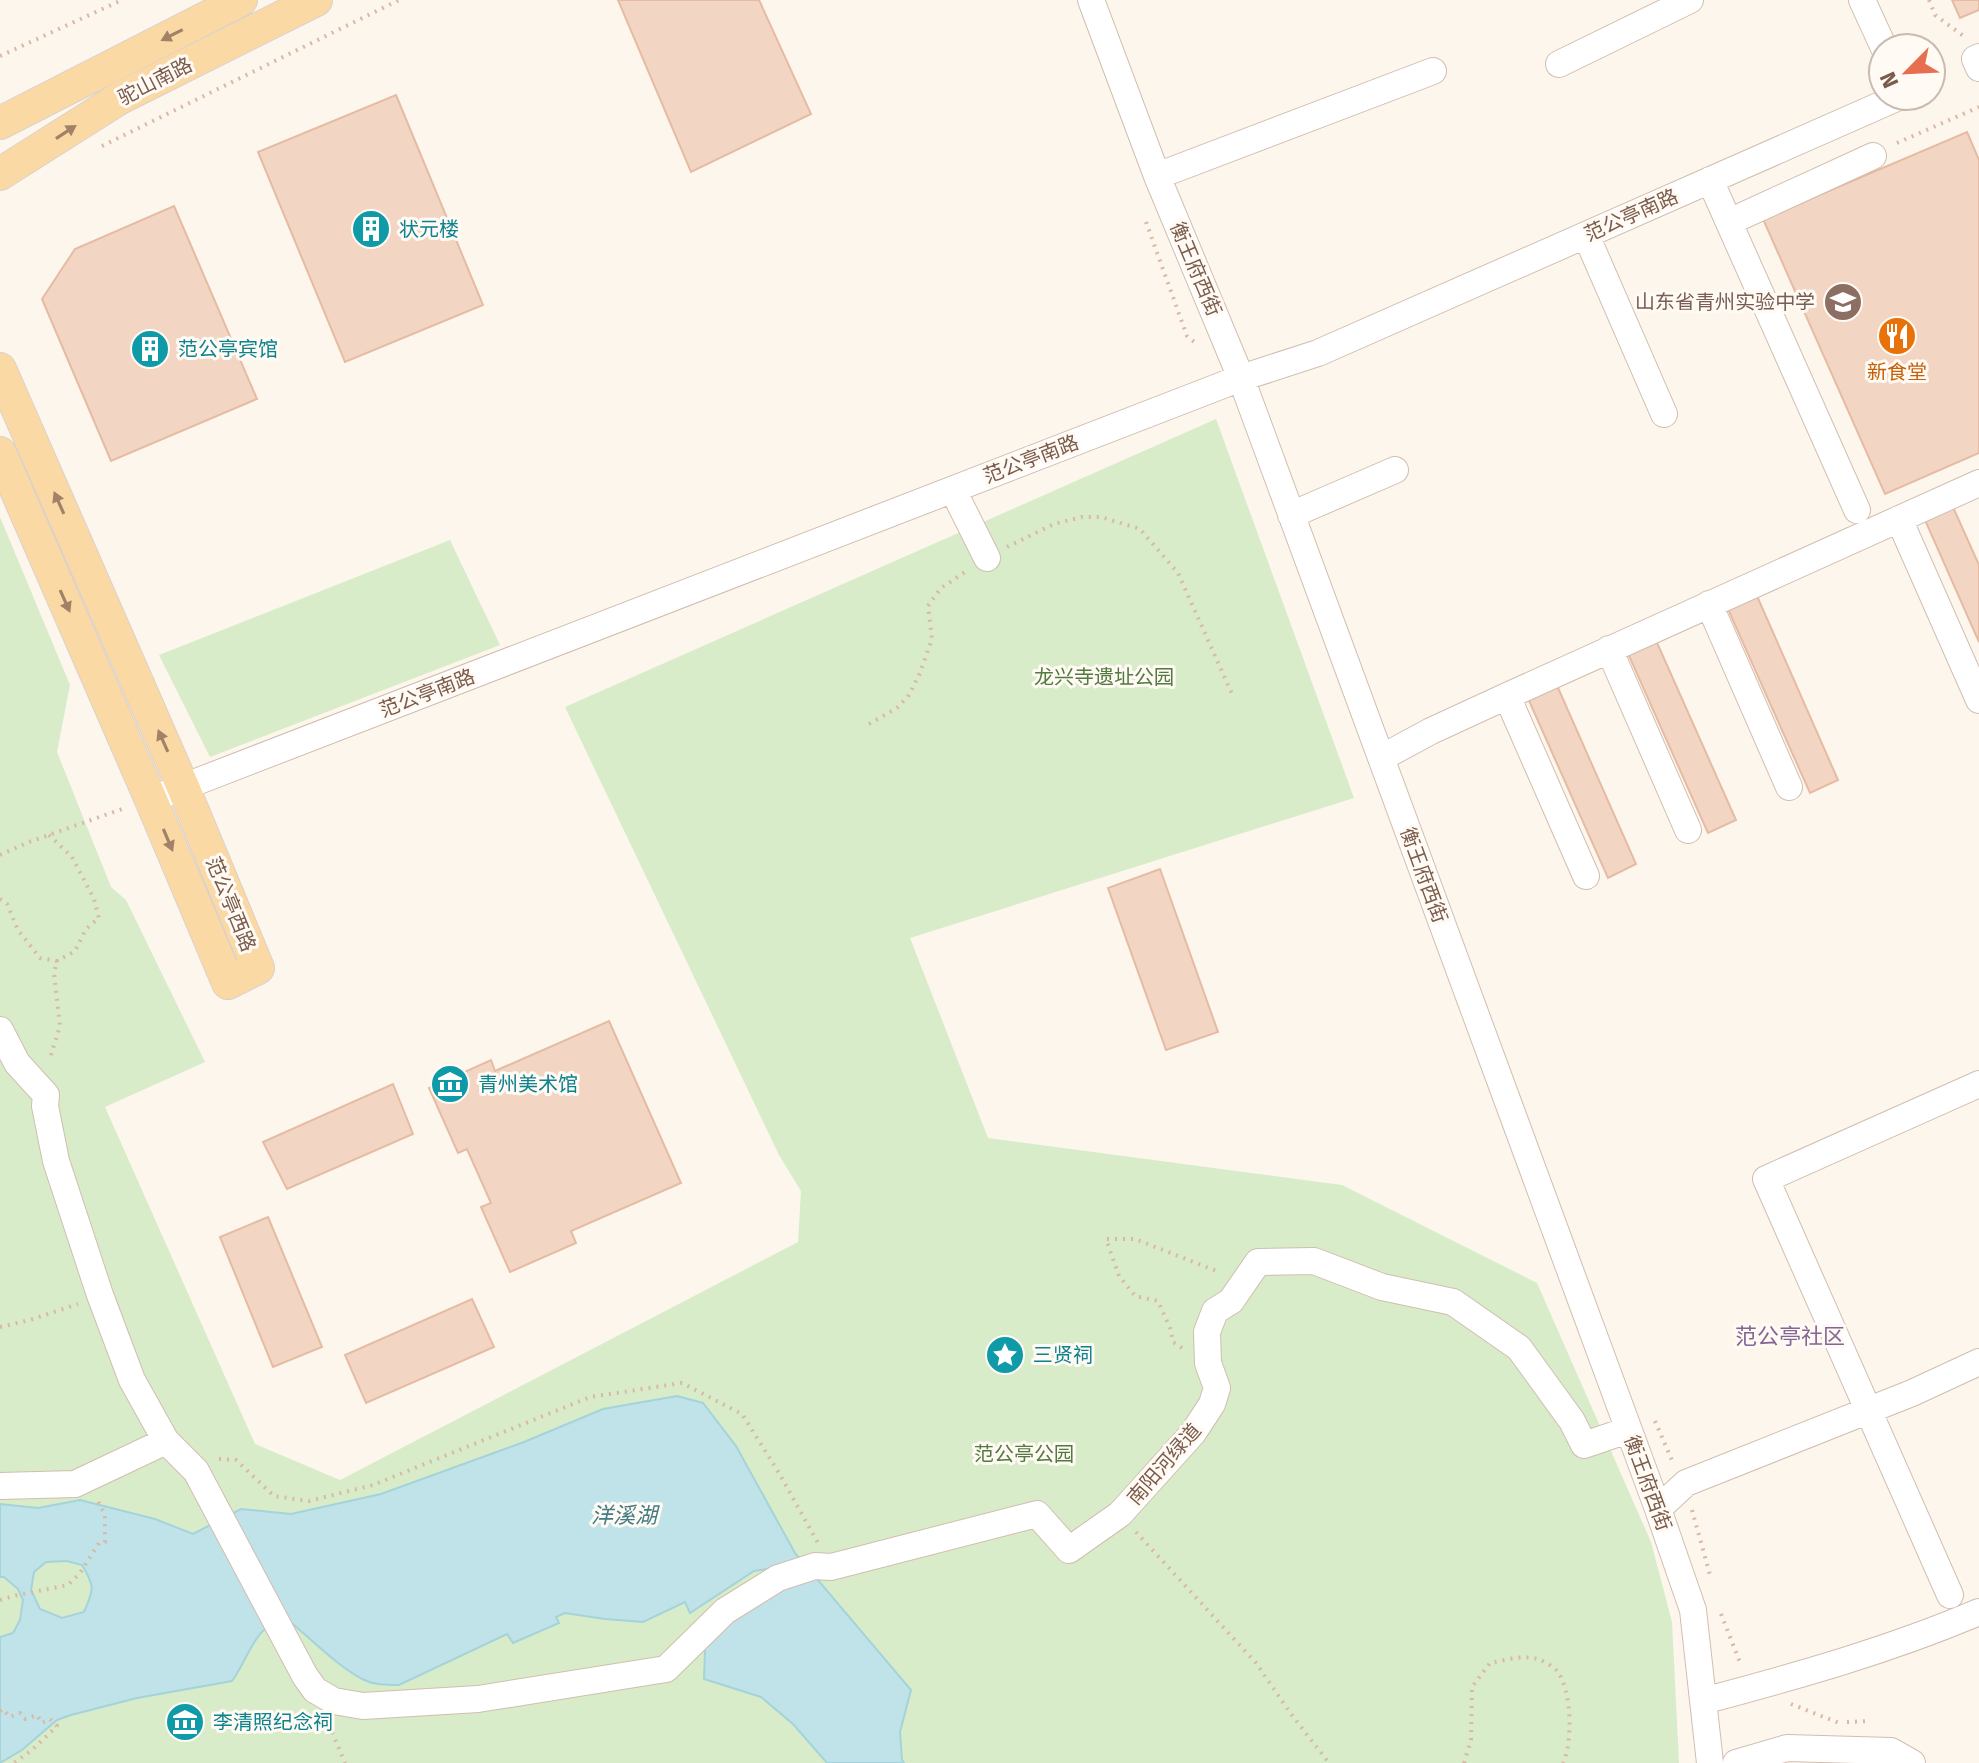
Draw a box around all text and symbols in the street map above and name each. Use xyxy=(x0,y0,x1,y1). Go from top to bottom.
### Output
one-way arrow xyxy=(160,29,183,42)
north arrow xyxy=(1867,32,1947,112)
street label: 驼山南路 xyxy=(114,52,196,110)
text: N xyxy=(1874,68,1904,92)
one-way arrow xyxy=(55,125,76,140)
street label: 范公亭南路 xyxy=(1580,184,1682,246)
building icon: 状元楼 xyxy=(350,208,392,250)
place label: 状元楼 xyxy=(399,217,459,241)
street label: 衡王府西街 xyxy=(1165,218,1227,320)
school or university icon: 山东省青州实验中学 xyxy=(1822,281,1864,323)
place label: 山东省青州实验中学 xyxy=(1635,290,1815,314)
restaurant icon: 新食堂 xyxy=(1876,315,1918,357)
building icon: 范公亭宾馆 xyxy=(129,328,171,370)
place label: 范公亭宾馆 xyxy=(178,337,278,361)
place label: 新食堂 xyxy=(1867,360,1927,384)
street label: 范公亭南路 xyxy=(980,430,1082,488)
one-way arrow xyxy=(52,491,65,515)
one-way arrow xyxy=(58,589,71,613)
street label: 范公亭南路 xyxy=(376,664,478,722)
park label: 龙兴寺遗址公园 xyxy=(1034,665,1174,689)
one-way arrow xyxy=(156,730,170,753)
street label: 衡王府西街 xyxy=(1396,824,1452,926)
one-way arrow xyxy=(161,828,174,852)
street label: 范公亭西路 xyxy=(201,853,261,955)
museum icon: 青州美术馆 xyxy=(429,1063,471,1105)
place label: 青州美术馆 xyxy=(478,1072,578,1096)
district label: 范公亭社区 xyxy=(1735,1323,1845,1350)
place icon: 三贤祠 xyxy=(984,1334,1026,1376)
place label: 三贤祠 xyxy=(1033,1343,1093,1367)
street label: 南阳河绿道 xyxy=(1122,1418,1206,1510)
street label: 衡王府西街 xyxy=(1620,1432,1676,1534)
park label: 范公亭公园 xyxy=(974,1442,1074,1466)
water label: 洋溪湖 xyxy=(591,1502,660,1529)
museum icon: 李清照纪念祠 xyxy=(164,1701,206,1743)
place label: 李清照纪念祠 xyxy=(213,1710,333,1734)

